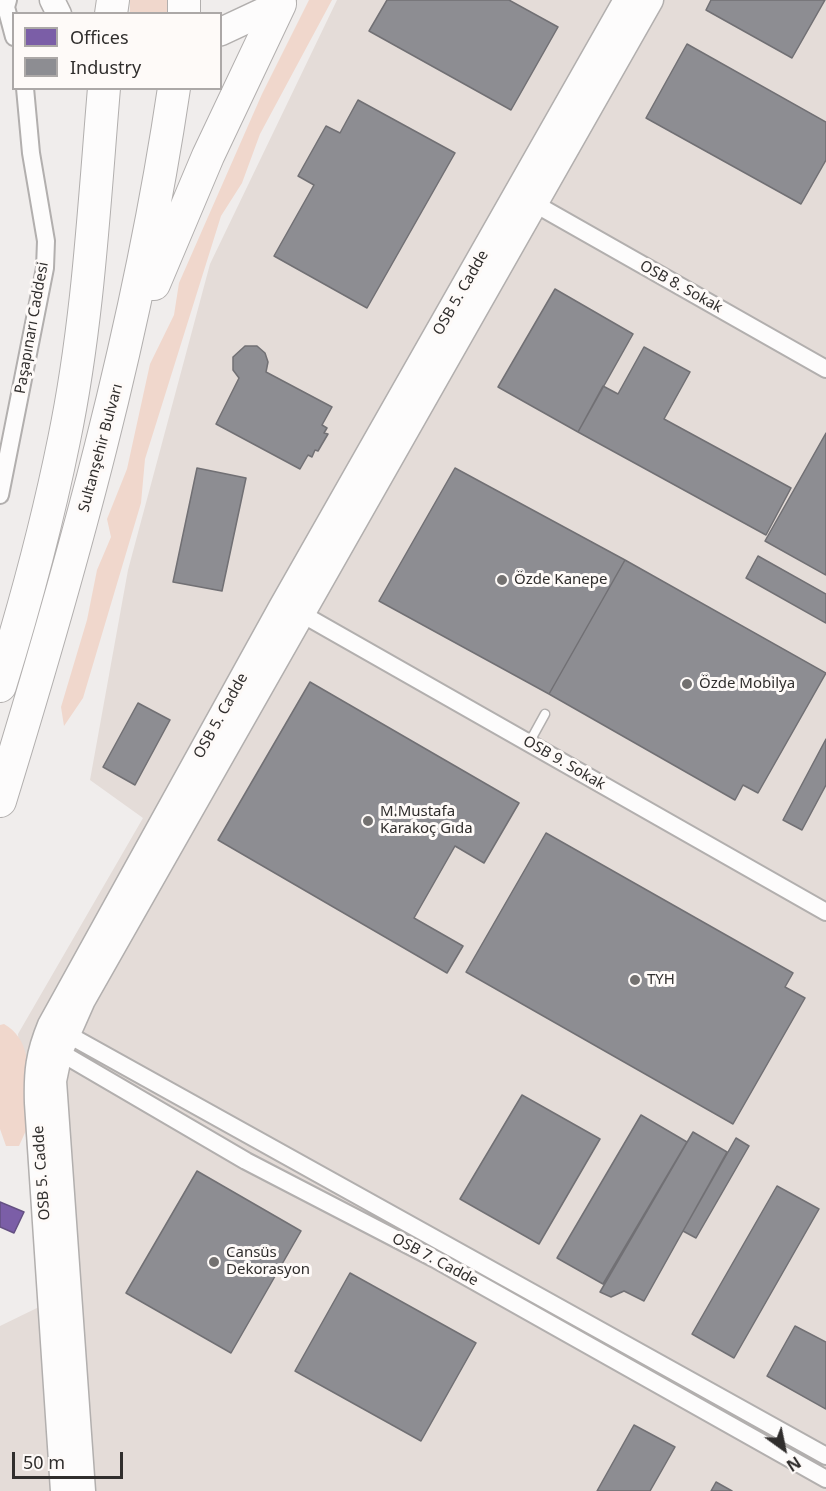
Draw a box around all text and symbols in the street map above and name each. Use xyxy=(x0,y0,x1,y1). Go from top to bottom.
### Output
legend xyxy=(12,12,222,90)
text: Offices xyxy=(70,25,129,49)
text: Industry xyxy=(70,55,141,79)
street label: OSB 5. Cadde xyxy=(429,247,493,339)
street label: OSB 8. Sokak xyxy=(636,257,726,317)
street label: Paşapınarı Caddesi xyxy=(12,261,52,395)
street label: Sultanşehir Bulvarı xyxy=(75,382,127,514)
place label: Özde Kanepe xyxy=(514,571,607,589)
marker: Özde Kanepe xyxy=(495,573,509,587)
street label: OSB 5. Cadde xyxy=(190,670,252,762)
place label: Özde Mobilya xyxy=(699,675,795,693)
marker: Özde Mobilya xyxy=(680,677,694,691)
street label: OSB 9. Sokak xyxy=(520,732,608,794)
place label: M.Mustafa Karakoç Gıda xyxy=(380,803,473,838)
marker: M.Mustafa Karakoç Gıda xyxy=(361,814,375,828)
place label: TYH xyxy=(647,971,675,989)
marker: TYH xyxy=(628,973,642,987)
street label: OSB 5. Cadde xyxy=(30,1125,54,1221)
street label: OSB 7. Cadde xyxy=(389,1230,481,1290)
place label: Cansüs Dekorasyon xyxy=(226,1244,310,1279)
marker: Cansüs Dekorasyon xyxy=(207,1255,221,1269)
north arrow xyxy=(754,1419,814,1479)
scale bar xyxy=(15,1440,126,1478)
text: 50 m xyxy=(23,1450,65,1474)
text: N xyxy=(782,1451,805,1477)

